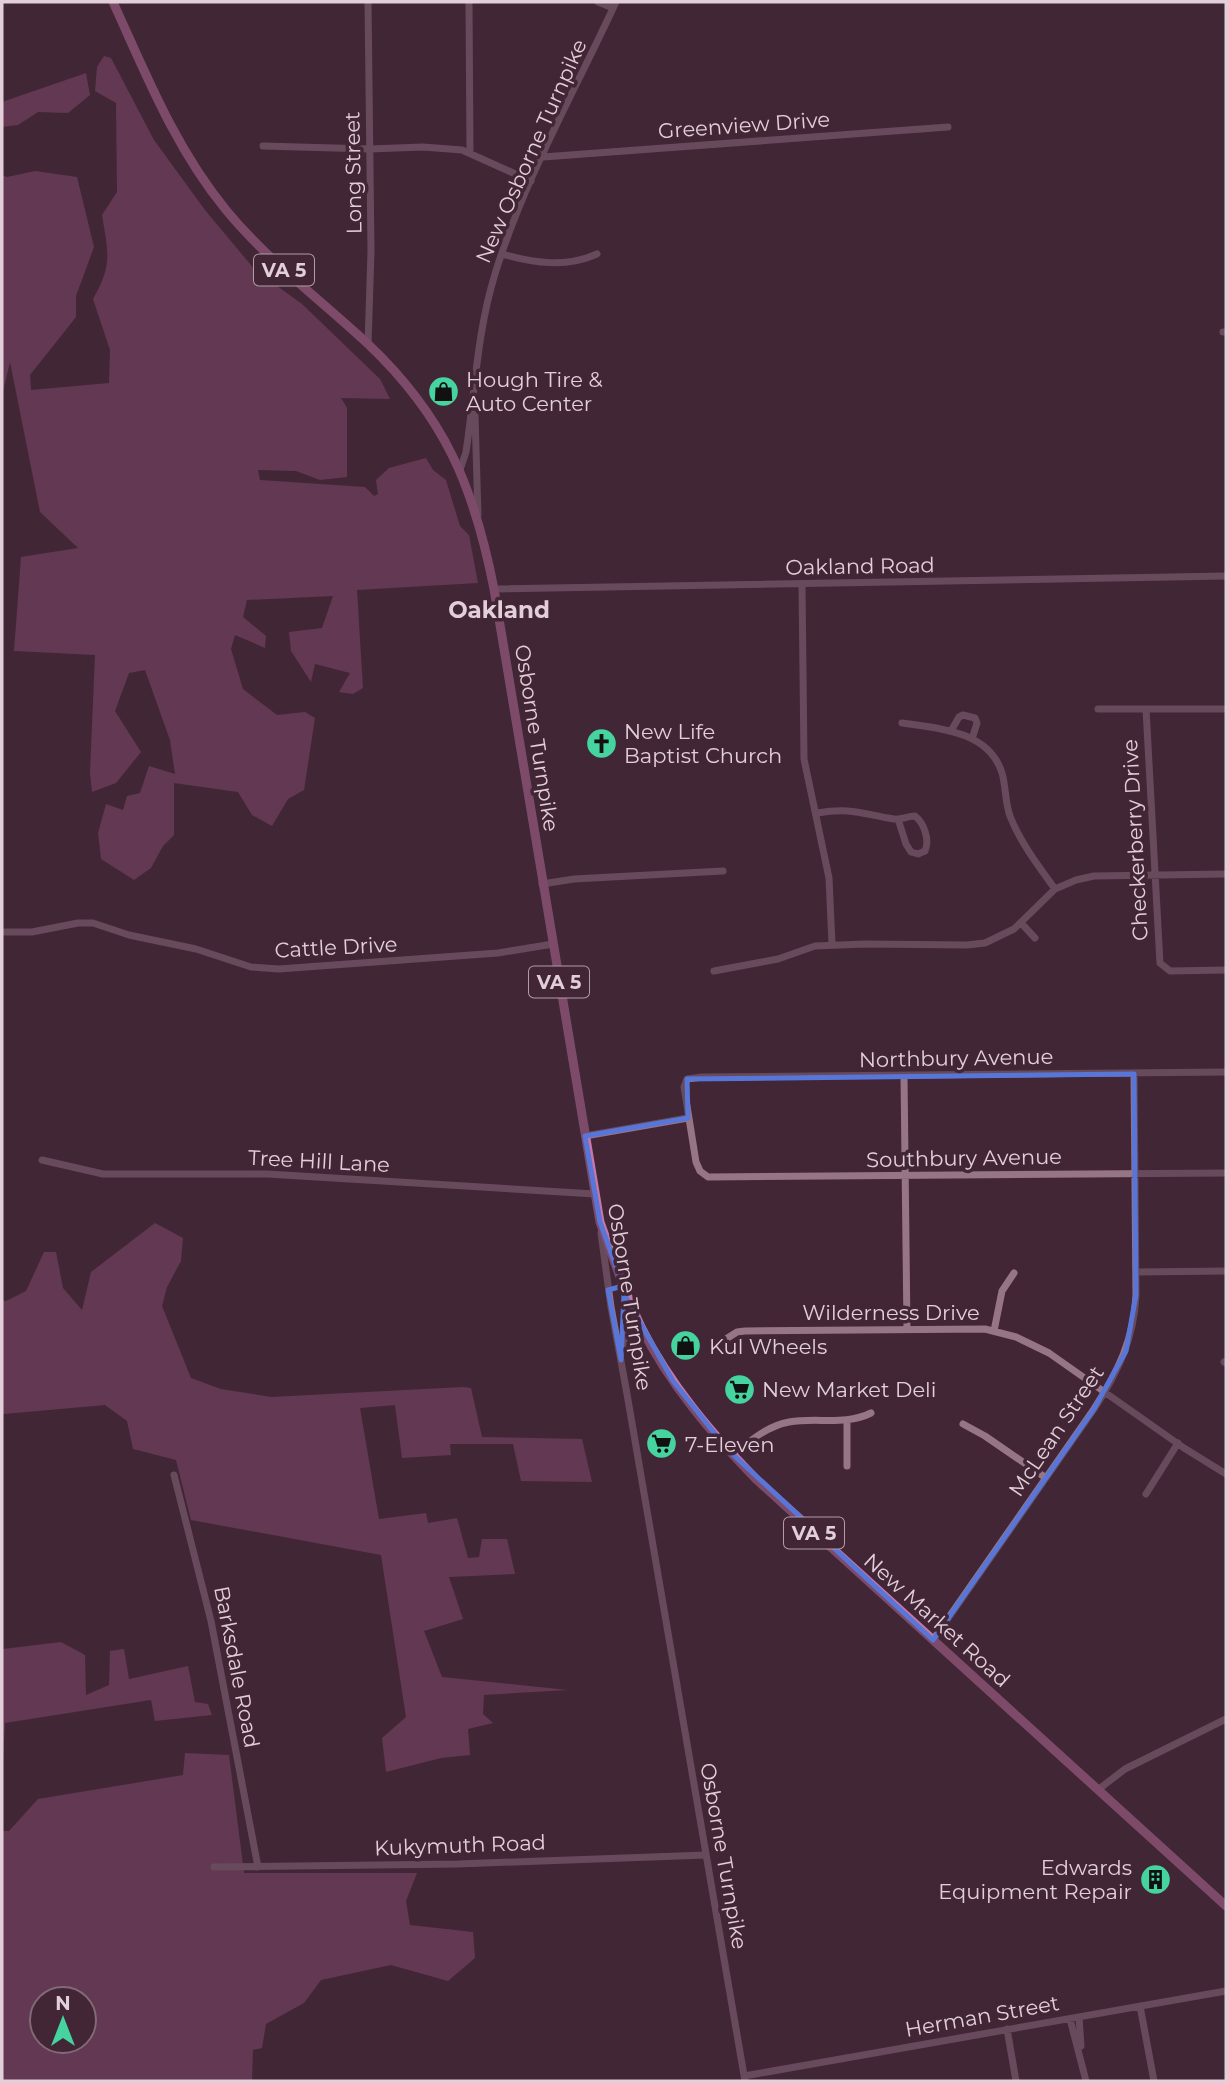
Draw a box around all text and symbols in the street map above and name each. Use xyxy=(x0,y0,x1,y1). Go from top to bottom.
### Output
street label: New Osborne Turnpike xyxy=(470,35,592,267)
street label: Greenview Drive xyxy=(657,107,831,143)
street label: Long Street xyxy=(339,111,367,235)
road number: VA 5 xyxy=(254,254,314,286)
place label: Hough Tire & Auto Center xyxy=(466,367,603,416)
shop icon: Hough Tire & Auto Center xyxy=(426,374,460,408)
street label: Oakland Road xyxy=(785,552,935,580)
district label: Oakland xyxy=(448,596,550,624)
street label: Osborne Turnpike xyxy=(510,643,564,833)
place label: New Life Baptist Church xyxy=(624,719,782,768)
church icon: New Life Baptist Church xyxy=(584,726,618,760)
street label: Checkerberry Drive xyxy=(1117,739,1153,941)
street label: Cattle Drive xyxy=(274,931,398,963)
road number: VA 5 xyxy=(529,966,589,998)
street label: Northbury Avenue xyxy=(859,1044,1053,1072)
street label: Southbury Avenue xyxy=(866,1144,1062,1172)
street label: Tree Hill Lane xyxy=(247,1145,391,1177)
street label: Osborne Turnpike xyxy=(603,1202,657,1392)
street label: Wilderness Drive xyxy=(802,1300,980,1325)
shop icon: Kul Wheels xyxy=(669,1329,703,1363)
place label: Kul Wheels xyxy=(709,1334,827,1359)
street label: McLean Street xyxy=(1003,1361,1109,1501)
supermarket icon: New Market Deli xyxy=(722,1372,756,1406)
place label: New Market Deli xyxy=(762,1377,936,1402)
supermarket icon: 7-Eleven xyxy=(645,1427,679,1461)
place label: 7-Eleven xyxy=(685,1432,774,1457)
road number: VA 5 xyxy=(784,1518,844,1548)
street label: New Market Road xyxy=(859,1548,1015,1692)
street label: Barksdale Road xyxy=(209,1584,265,1750)
street label: Osborne Turnpike xyxy=(695,1761,753,1951)
street label: Kukymuth Road xyxy=(374,1830,546,1860)
place label: Edwards Equipment Repair xyxy=(938,1855,1132,1904)
building icon: Edwards Equipment Repair xyxy=(1138,1862,1172,1896)
north arrow xyxy=(28,1985,98,2055)
street label: Herman Street xyxy=(903,1990,1061,2042)
text: N xyxy=(55,1992,71,2015)

